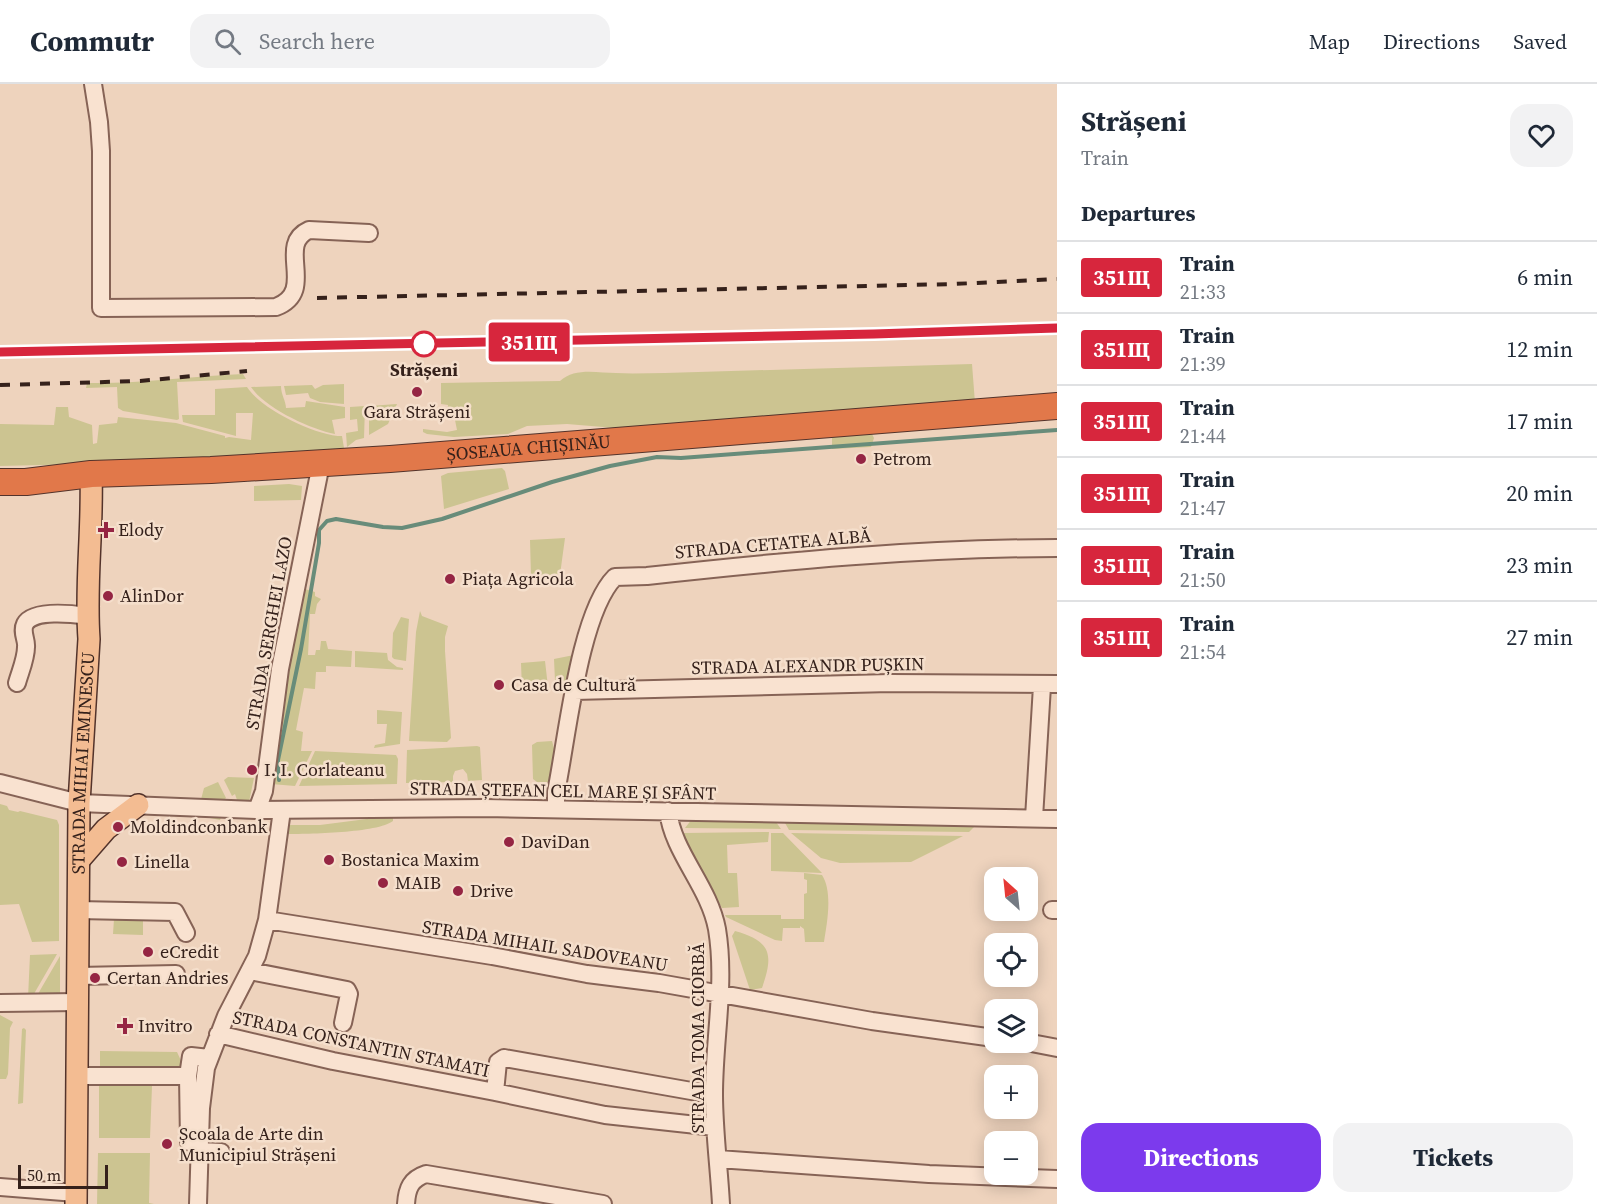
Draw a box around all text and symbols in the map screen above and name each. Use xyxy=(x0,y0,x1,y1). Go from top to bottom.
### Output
search box xyxy=(190,14,610,68)
text: Commutr xyxy=(30,22,154,60)
icon: search xyxy=(211,25,244,58)
text: Search here xyxy=(259,26,375,56)
text: Map xyxy=(1309,27,1350,56)
text: Directions xyxy=(1383,27,1480,56)
text: Saved xyxy=(1513,27,1567,56)
text: Strășeni xyxy=(1081,102,1187,140)
button: heart xyxy=(1510,104,1573,167)
text: Train xyxy=(1081,144,1129,172)
text: Departures xyxy=(1081,198,1195,228)
text: Train xyxy=(1180,248,1235,278)
text: 6 min xyxy=(1517,262,1573,292)
text: 351Щ xyxy=(1093,263,1150,292)
text: 21:33 xyxy=(1180,278,1226,306)
text: Train xyxy=(1180,320,1235,350)
line badge: 351Щ xyxy=(487,322,571,362)
text: 351Щ xyxy=(501,328,557,357)
marker: Strășeni xyxy=(411,331,437,357)
text: 12 min xyxy=(1506,334,1573,364)
text: 351Щ xyxy=(1093,335,1150,364)
text: 21:39 xyxy=(1180,350,1226,378)
place label: Strășeni xyxy=(390,357,458,382)
marker: Gara Strășeni xyxy=(410,385,424,399)
text: Train xyxy=(1180,392,1235,422)
place label: Gara Strășeni xyxy=(364,399,470,424)
text: 17 min xyxy=(1506,406,1573,436)
text: 351Щ xyxy=(1093,407,1150,436)
text: 21:44 xyxy=(1180,422,1226,450)
street label: ȘOSEAUA CHIȘINĂU xyxy=(446,429,612,466)
place label: Petrom xyxy=(873,446,932,471)
marker: Petrom xyxy=(854,452,868,466)
text: Train xyxy=(1180,464,1235,494)
text: 20 min xyxy=(1506,478,1573,508)
text: 351Щ xyxy=(1093,479,1150,508)
text: 21:47 xyxy=(1180,494,1226,522)
place label: Elody xyxy=(118,517,164,542)
street label: STRADA CETATEA ALBĂ xyxy=(674,522,872,565)
marker: Elody xyxy=(99,523,113,537)
street label: STRADA SERGHEI LAZO xyxy=(239,534,298,732)
text: Train xyxy=(1180,536,1235,566)
text: 23 min xyxy=(1506,550,1573,580)
text: 351Щ xyxy=(1093,551,1150,580)
place label: Piața Agricola xyxy=(462,566,574,591)
text: 21:50 xyxy=(1180,566,1226,594)
marker: Piața Agricola xyxy=(443,572,457,586)
place label: AlinDor xyxy=(120,583,184,608)
marker: AlinDor xyxy=(101,589,115,603)
text: Train xyxy=(1180,608,1235,638)
text: 27 min xyxy=(1506,622,1573,652)
text: 351Щ xyxy=(1093,623,1150,652)
text: 21:54 xyxy=(1180,638,1226,666)
street label: STRADA MIHAI EMINESCU xyxy=(65,651,100,874)
street label: STRADA ALEXANDR PUȘKIN xyxy=(691,651,925,680)
place label: Casa de Cultură xyxy=(511,672,637,697)
marker: Casa de Cultură xyxy=(492,678,506,692)
place label: I. I. Corlateanu xyxy=(264,757,385,782)
marker: I. I. Corlateanu xyxy=(245,763,259,777)
street label: STRADA ȘTEFAN CEL MARE ȘI SFÂNT xyxy=(410,775,717,806)
place label: Moldindconbank xyxy=(130,814,268,839)
marker: Moldindconbank xyxy=(111,820,125,834)
place label: DaviDan xyxy=(521,829,590,854)
marker: DaviDan xyxy=(502,835,516,849)
place label: Bostanica Maxim xyxy=(341,847,479,872)
place label: Linella xyxy=(134,849,191,874)
marker: Bostanica Maxim xyxy=(322,853,336,867)
marker: Linella xyxy=(115,855,129,869)
north arrow xyxy=(984,867,1038,921)
map controls xyxy=(984,867,1038,1185)
place label: MAIB xyxy=(395,870,441,895)
marker: MAIB xyxy=(376,876,390,890)
place label: Drive xyxy=(470,878,513,903)
marker: Drive xyxy=(451,884,465,898)
street label: STRADA MIHAIL SADOVEANU xyxy=(420,914,670,977)
button: locate xyxy=(984,933,1038,987)
place label: eCredit xyxy=(160,939,219,964)
street label: STRADA TOMA CIORBĂ xyxy=(685,943,710,1133)
marker: eCredit xyxy=(141,945,155,959)
place label: Certan Andries xyxy=(107,965,229,990)
marker: Certan Andries xyxy=(88,971,102,985)
button: layers xyxy=(984,999,1038,1053)
street label: STRADA CONSTANTIN STAMATI xyxy=(230,1004,492,1083)
place label: Invitro xyxy=(138,1013,193,1038)
marker: Invitro xyxy=(116,1017,134,1035)
button: + xyxy=(984,1065,1038,1119)
place label: Școala de Arte din Municipiul Strășeni xyxy=(179,1121,336,1167)
button: Directions xyxy=(1081,1123,1321,1192)
button: Tickets xyxy=(1333,1123,1573,1192)
button: − xyxy=(984,1131,1038,1185)
marker: Școala de Arte din Municipiul Strășeni xyxy=(160,1137,174,1151)
scale bar xyxy=(18,1162,108,1190)
text: 50 m xyxy=(27,1164,61,1186)

